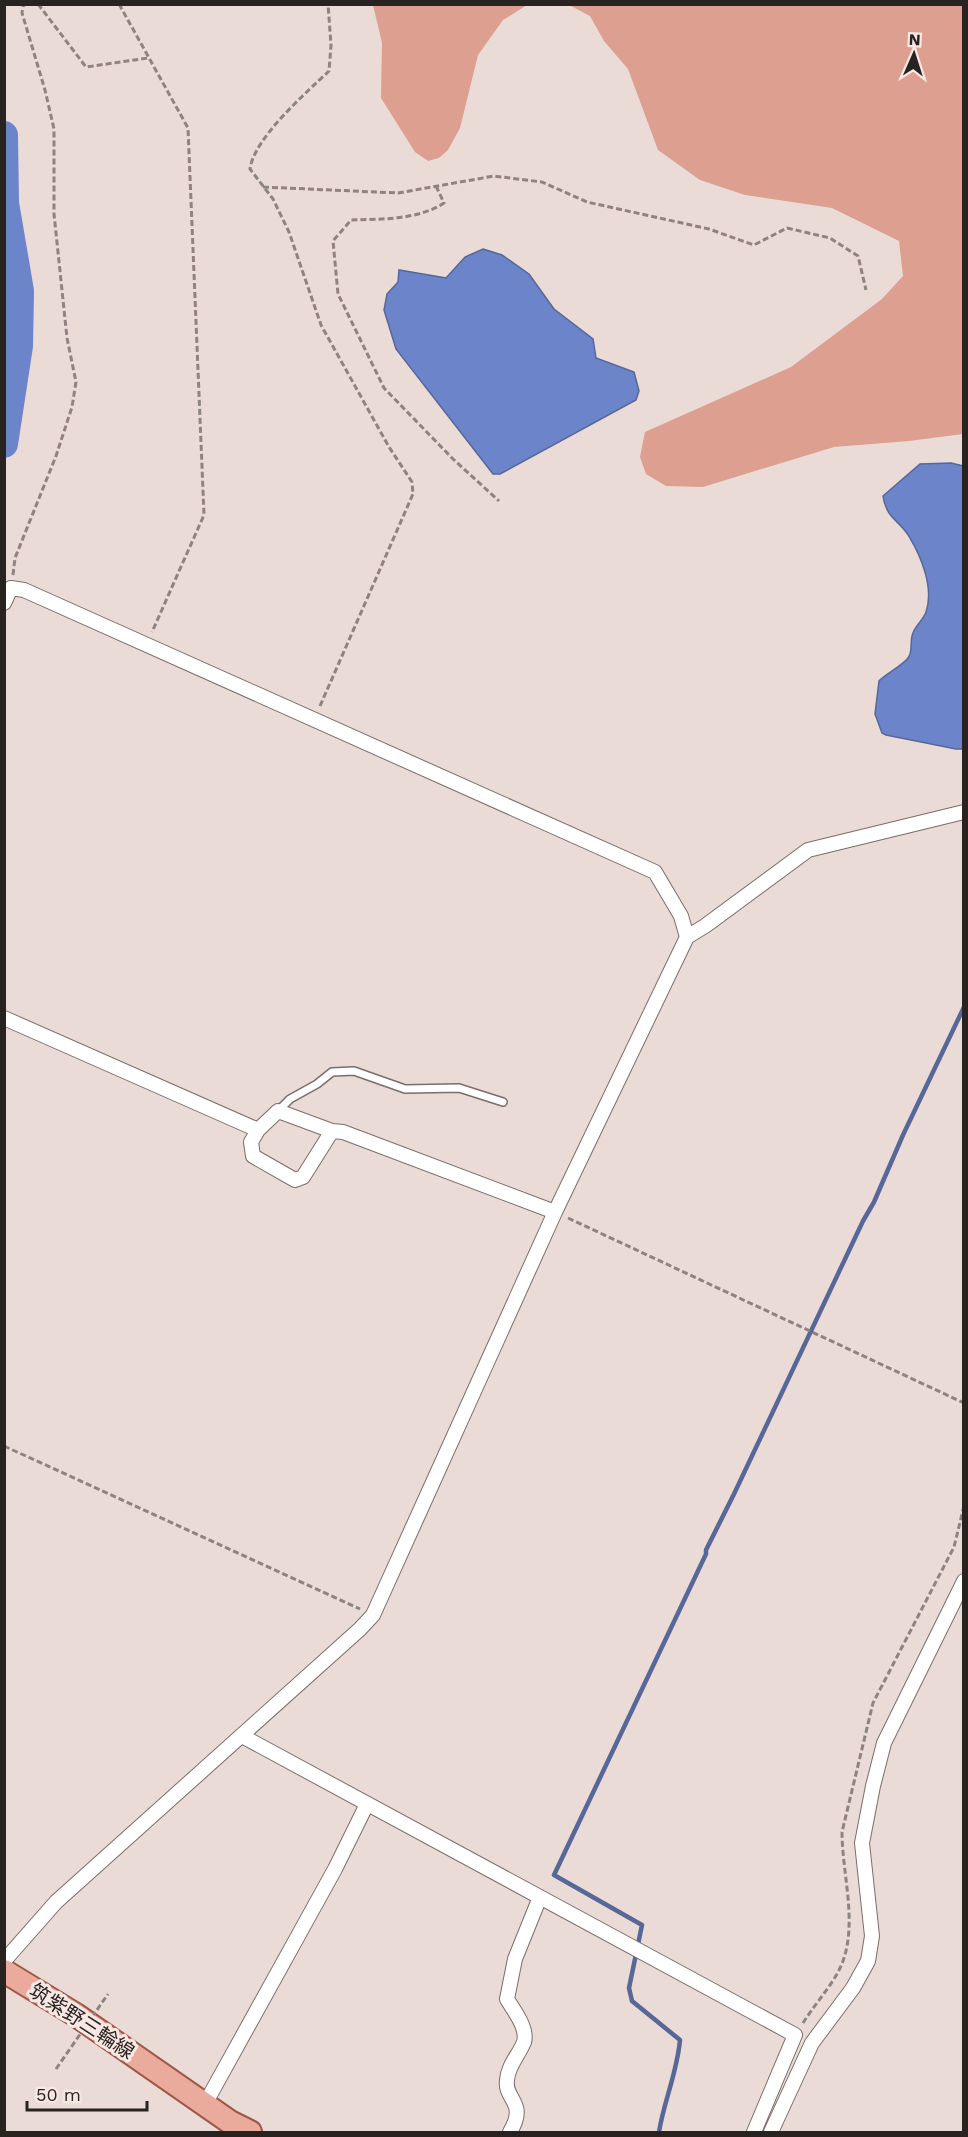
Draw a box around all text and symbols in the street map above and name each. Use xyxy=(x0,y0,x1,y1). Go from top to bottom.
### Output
north arrow xyxy=(884,24,944,84)
text: N xyxy=(908,30,921,49)
street label: 筑紫野三輪線 xyxy=(25,1978,139,2064)
scale bar xyxy=(27,2074,147,2112)
text: 50 m xyxy=(36,2084,81,2105)

